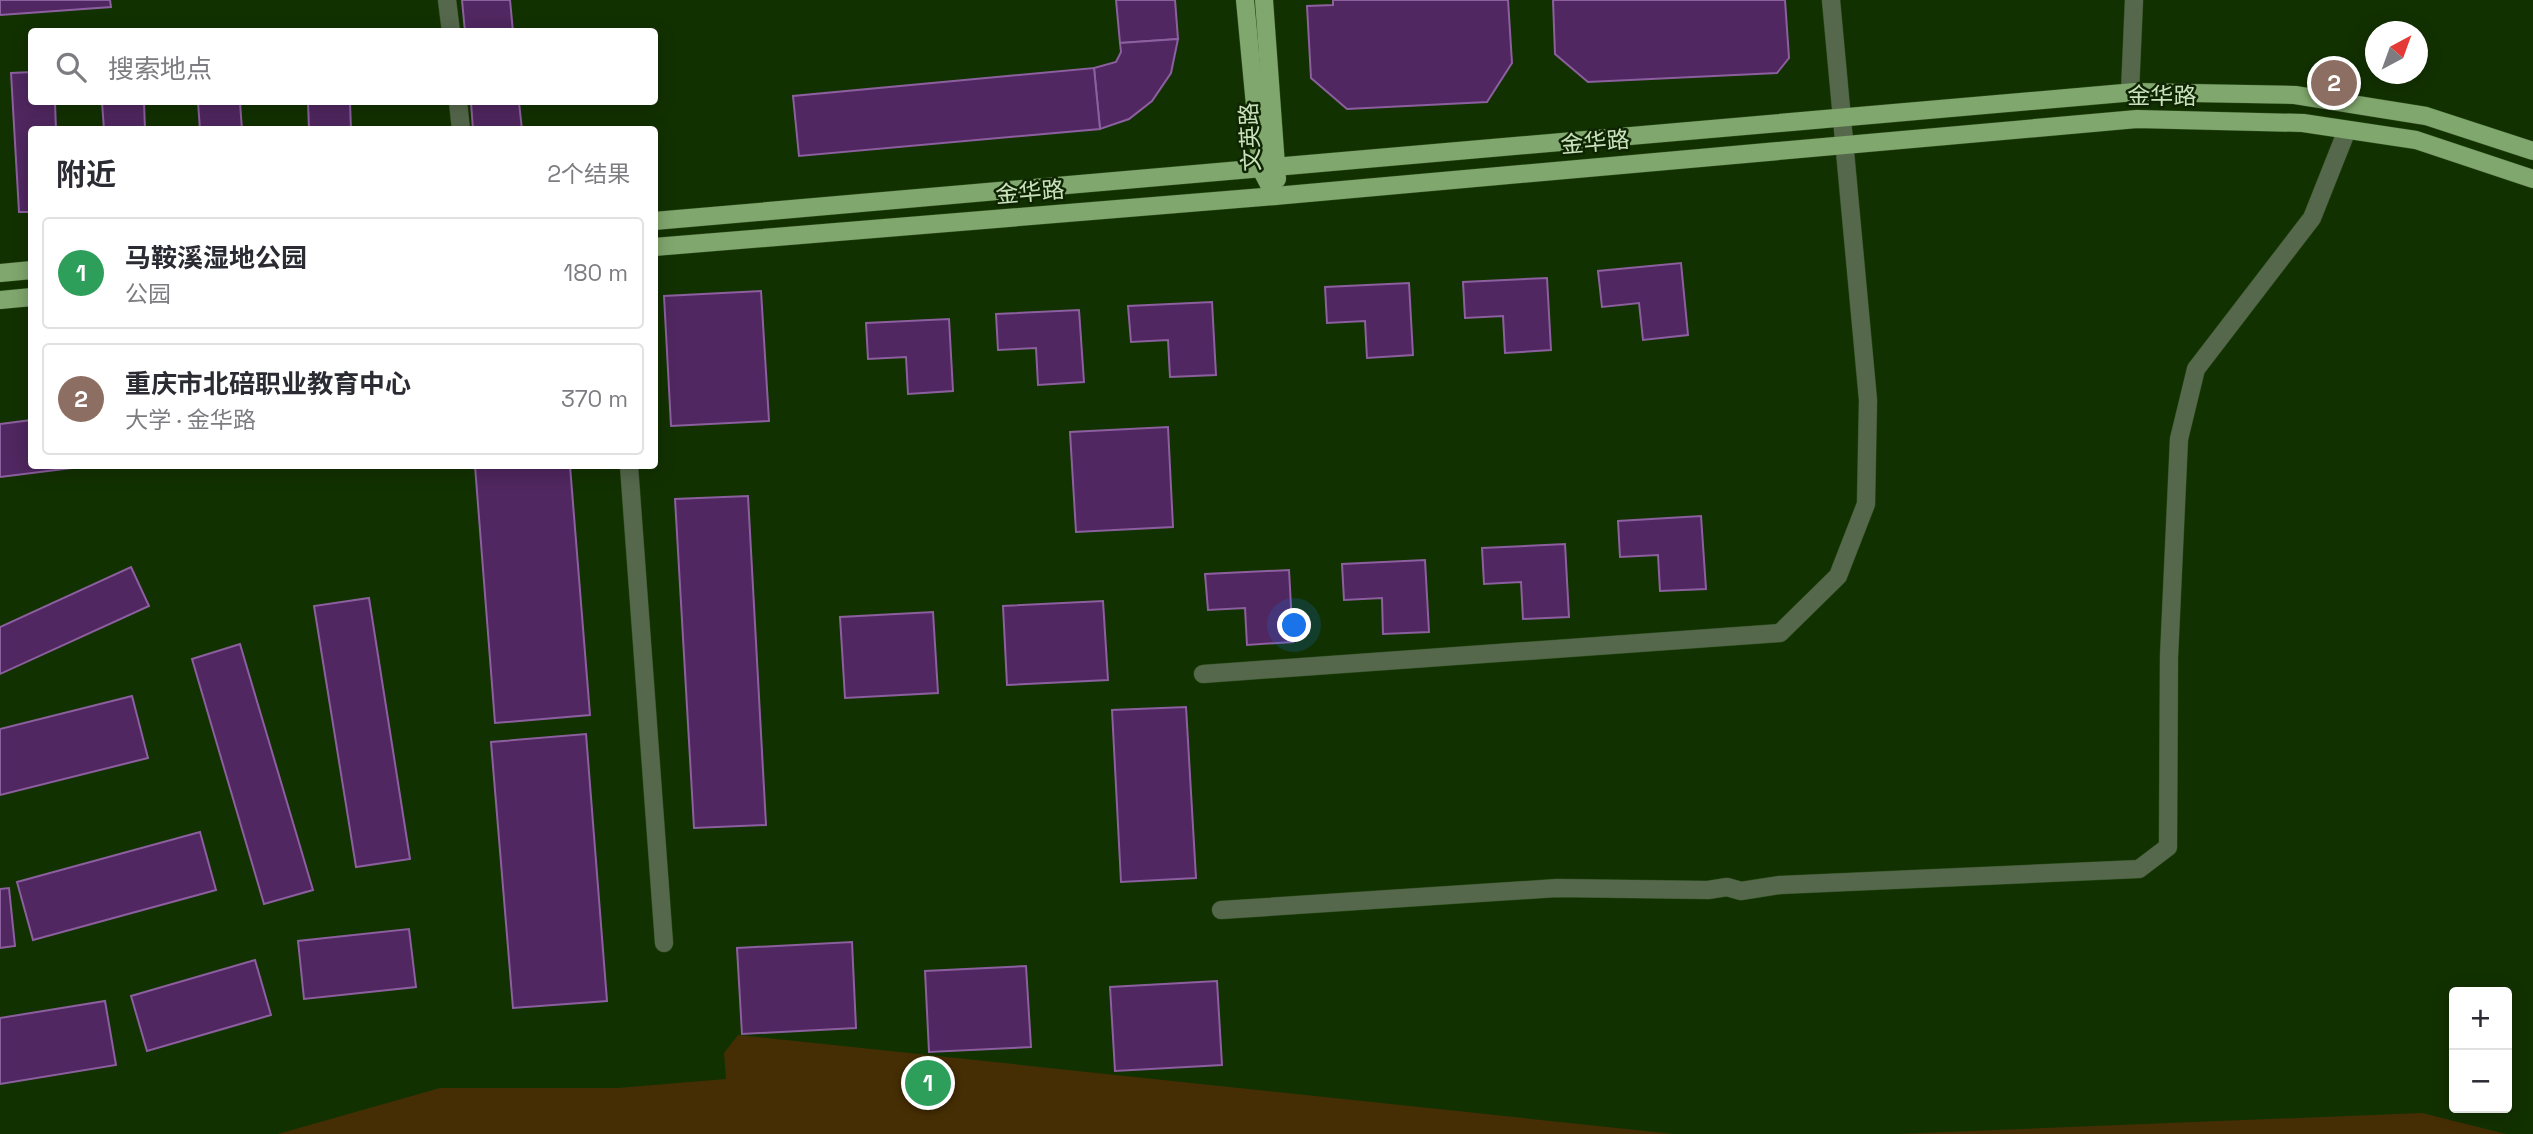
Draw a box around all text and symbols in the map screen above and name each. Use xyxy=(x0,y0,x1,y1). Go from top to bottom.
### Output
north arrow xyxy=(2365,21,2428,84)
search box xyxy=(28,28,658,105)
icon: search xyxy=(52,48,90,86)
text: 搜索地点 xyxy=(108,52,212,86)
pin: 2 xyxy=(2311,57,2357,109)
street label: 金华路 xyxy=(2128,81,2197,111)
street label: 文英路 xyxy=(1233,102,1267,172)
street label: 金华路 xyxy=(1559,124,1631,160)
text: 附近 xyxy=(56,155,116,194)
text: 2个结果 xyxy=(547,159,630,189)
street label: 金华路 xyxy=(994,174,1066,210)
text: 马鞍溪湿地公园 xyxy=(125,241,307,275)
text: 1 xyxy=(76,258,86,288)
text: 180 m xyxy=(564,258,628,288)
text: 公园 xyxy=(125,279,171,309)
text: 重庆市北碚职业教育中心 xyxy=(125,367,411,401)
text: 2 xyxy=(74,384,88,414)
text: 370 m xyxy=(561,384,628,414)
text: 大学 · 金华路 xyxy=(125,405,256,435)
your location xyxy=(1277,608,1311,642)
map controls xyxy=(2449,987,2512,1113)
button: + xyxy=(2449,987,2512,1050)
button: − xyxy=(2449,1050,2512,1113)
pin: 1 xyxy=(905,1057,951,1109)

